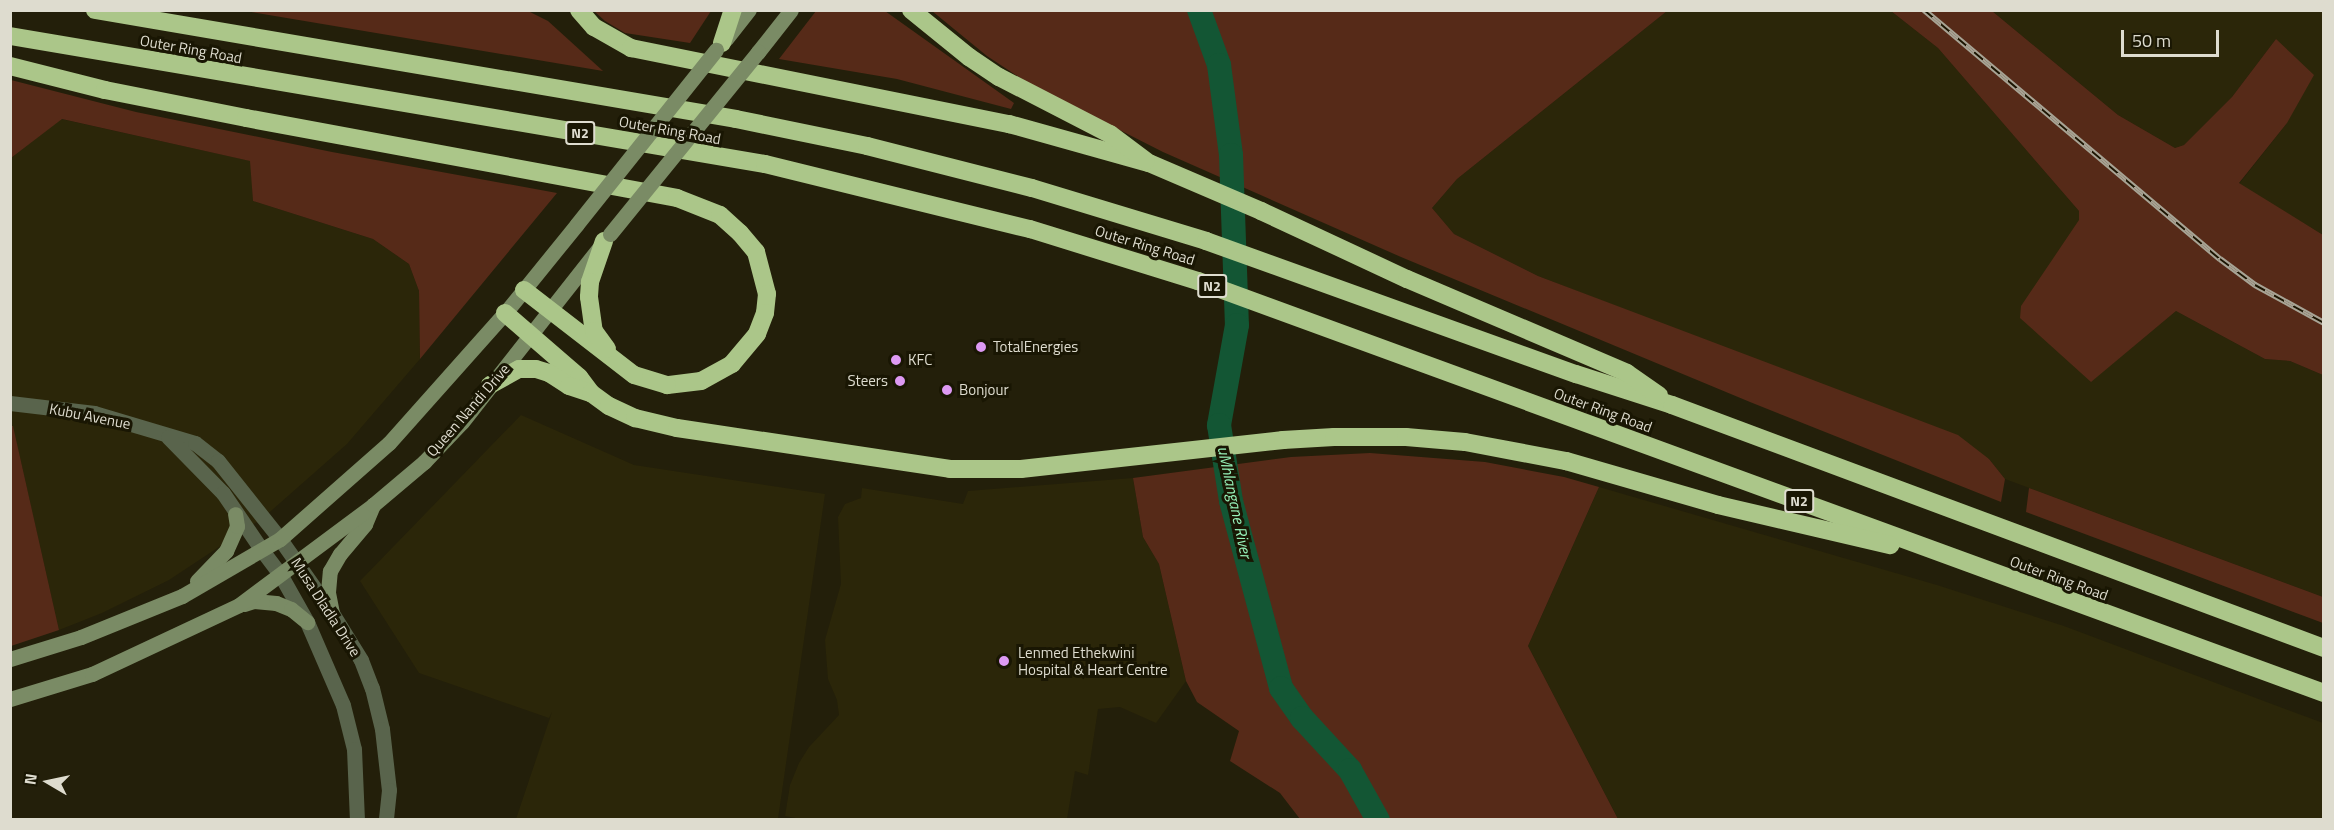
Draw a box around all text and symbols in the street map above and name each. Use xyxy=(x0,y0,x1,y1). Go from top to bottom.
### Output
scale bar xyxy=(2124,18,2222,56)
text: 50 m xyxy=(2132,27,2171,54)
street label: Outer Ring Road xyxy=(139,31,243,67)
street label: Outer Ring Road xyxy=(618,112,722,148)
road number: N2 xyxy=(565,122,595,144)
street label: Outer Ring Road xyxy=(1093,221,1197,269)
road number: N2 xyxy=(1197,275,1227,297)
place label: TotalEnergies xyxy=(993,338,1078,356)
marker: TotalEnergies xyxy=(974,340,988,354)
place label: KFC xyxy=(908,351,932,369)
marker: KFC xyxy=(889,353,903,367)
street label: Queen Nandi Drive xyxy=(423,360,513,460)
place label: Steers xyxy=(847,372,888,390)
marker: Steers xyxy=(893,374,907,388)
place label: Bonjour xyxy=(959,381,1009,399)
marker: Bonjour xyxy=(940,383,954,397)
street label: Outer Ring Road xyxy=(1551,384,1655,436)
street label: Kubu Avenue xyxy=(48,399,132,433)
water label: uMhlangane River xyxy=(1214,444,1256,560)
road number: N2 xyxy=(1784,490,1814,512)
street label: Outer Ring Road xyxy=(2007,552,2111,604)
street label: Musa Dladla Drive xyxy=(287,554,365,660)
place label: Lenmed Ethekwini Hospital & Heart Centre xyxy=(1018,643,1168,678)
marker: Lenmed Ethekwini Hospital & Heart Centre xyxy=(995,652,1013,670)
north arrow xyxy=(18,752,78,812)
text: N xyxy=(18,772,43,787)

